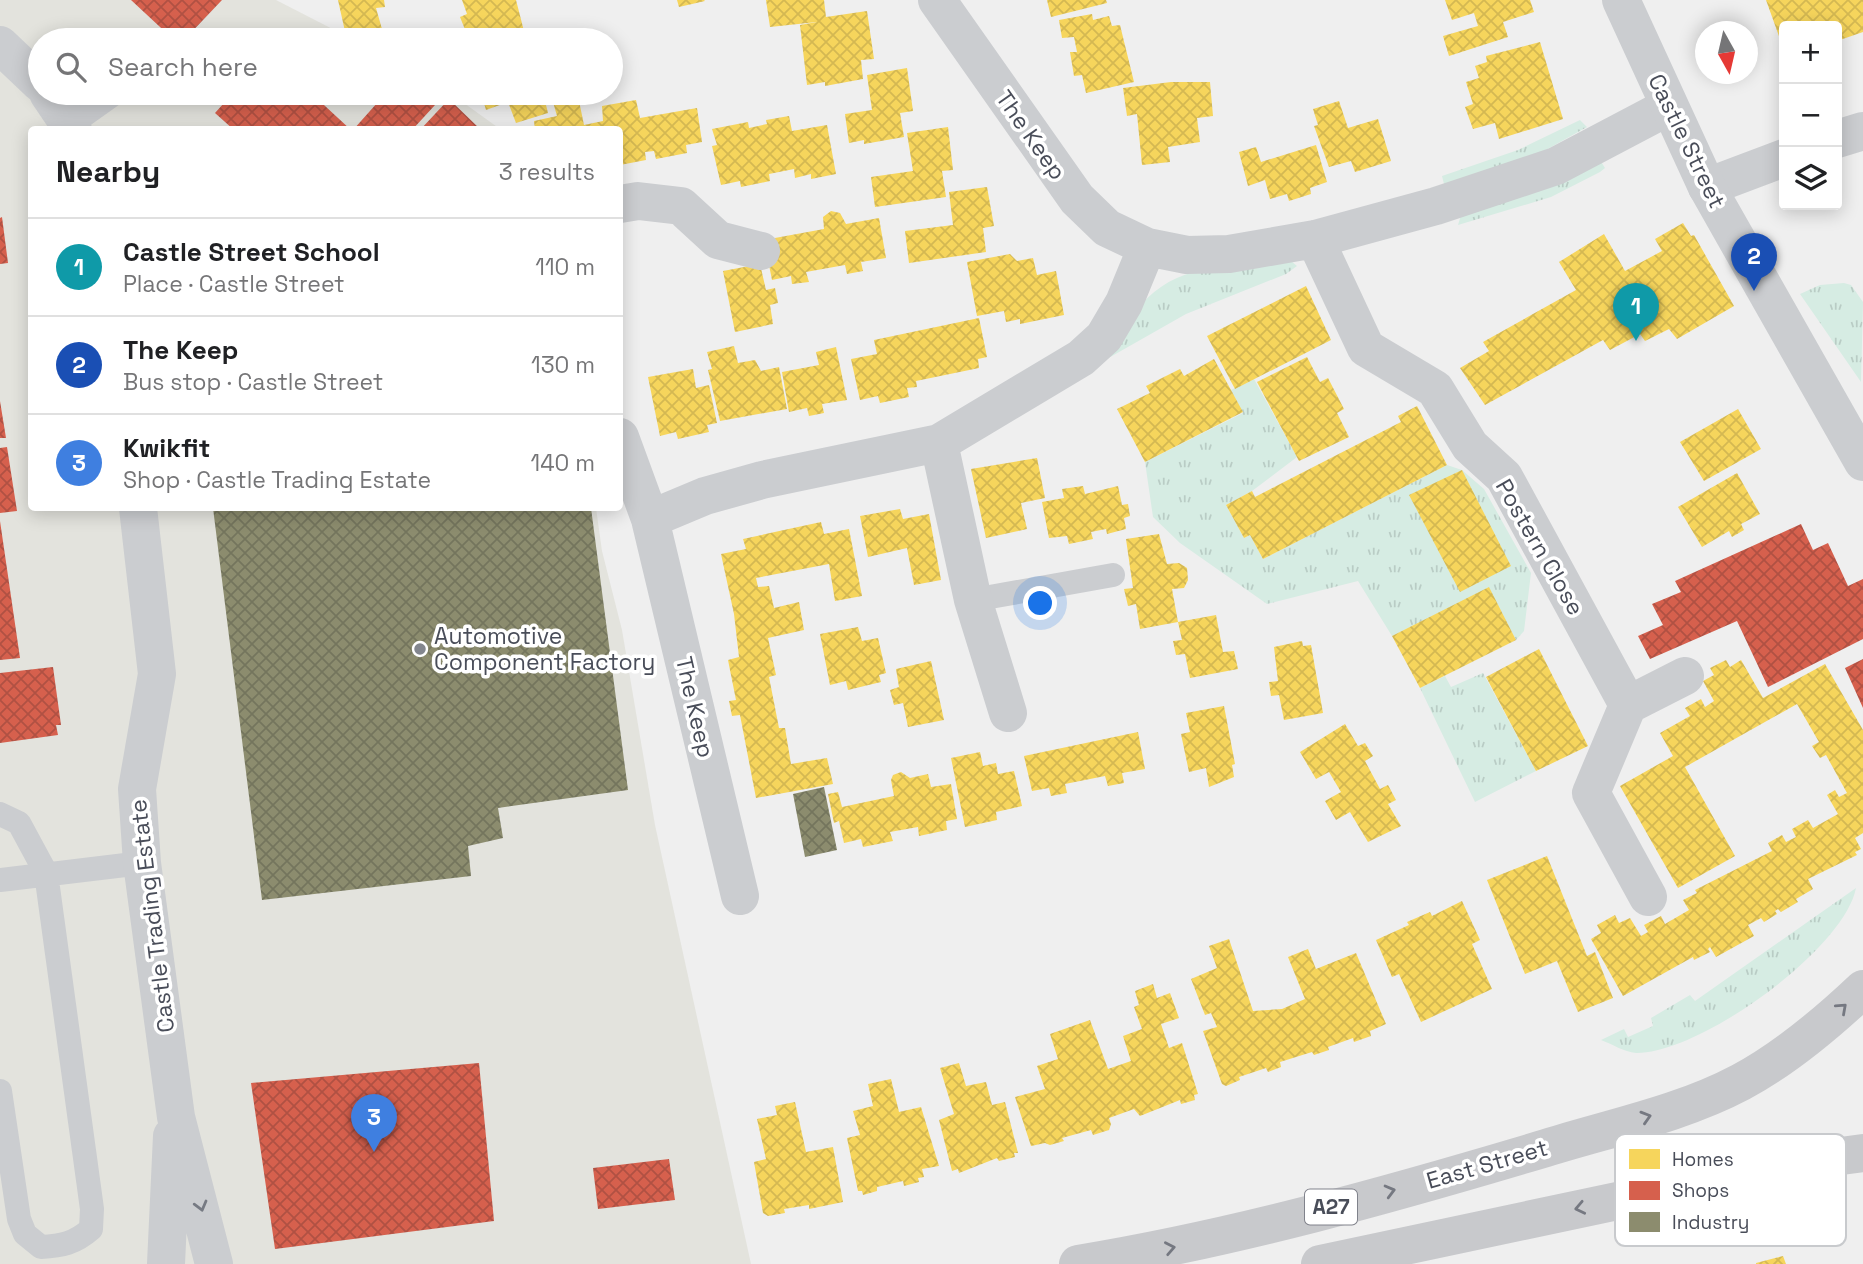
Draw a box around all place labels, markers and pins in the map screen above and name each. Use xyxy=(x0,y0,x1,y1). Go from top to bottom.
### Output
pin: 2 xyxy=(1731,233,1777,291)
pin: 1 xyxy=(1613,283,1659,341)
place label: Automotive Component Factory xyxy=(434,621,655,677)
marker: Automotive Component Factory xyxy=(412,641,428,657)
pin: 3 xyxy=(351,1094,397,1152)

